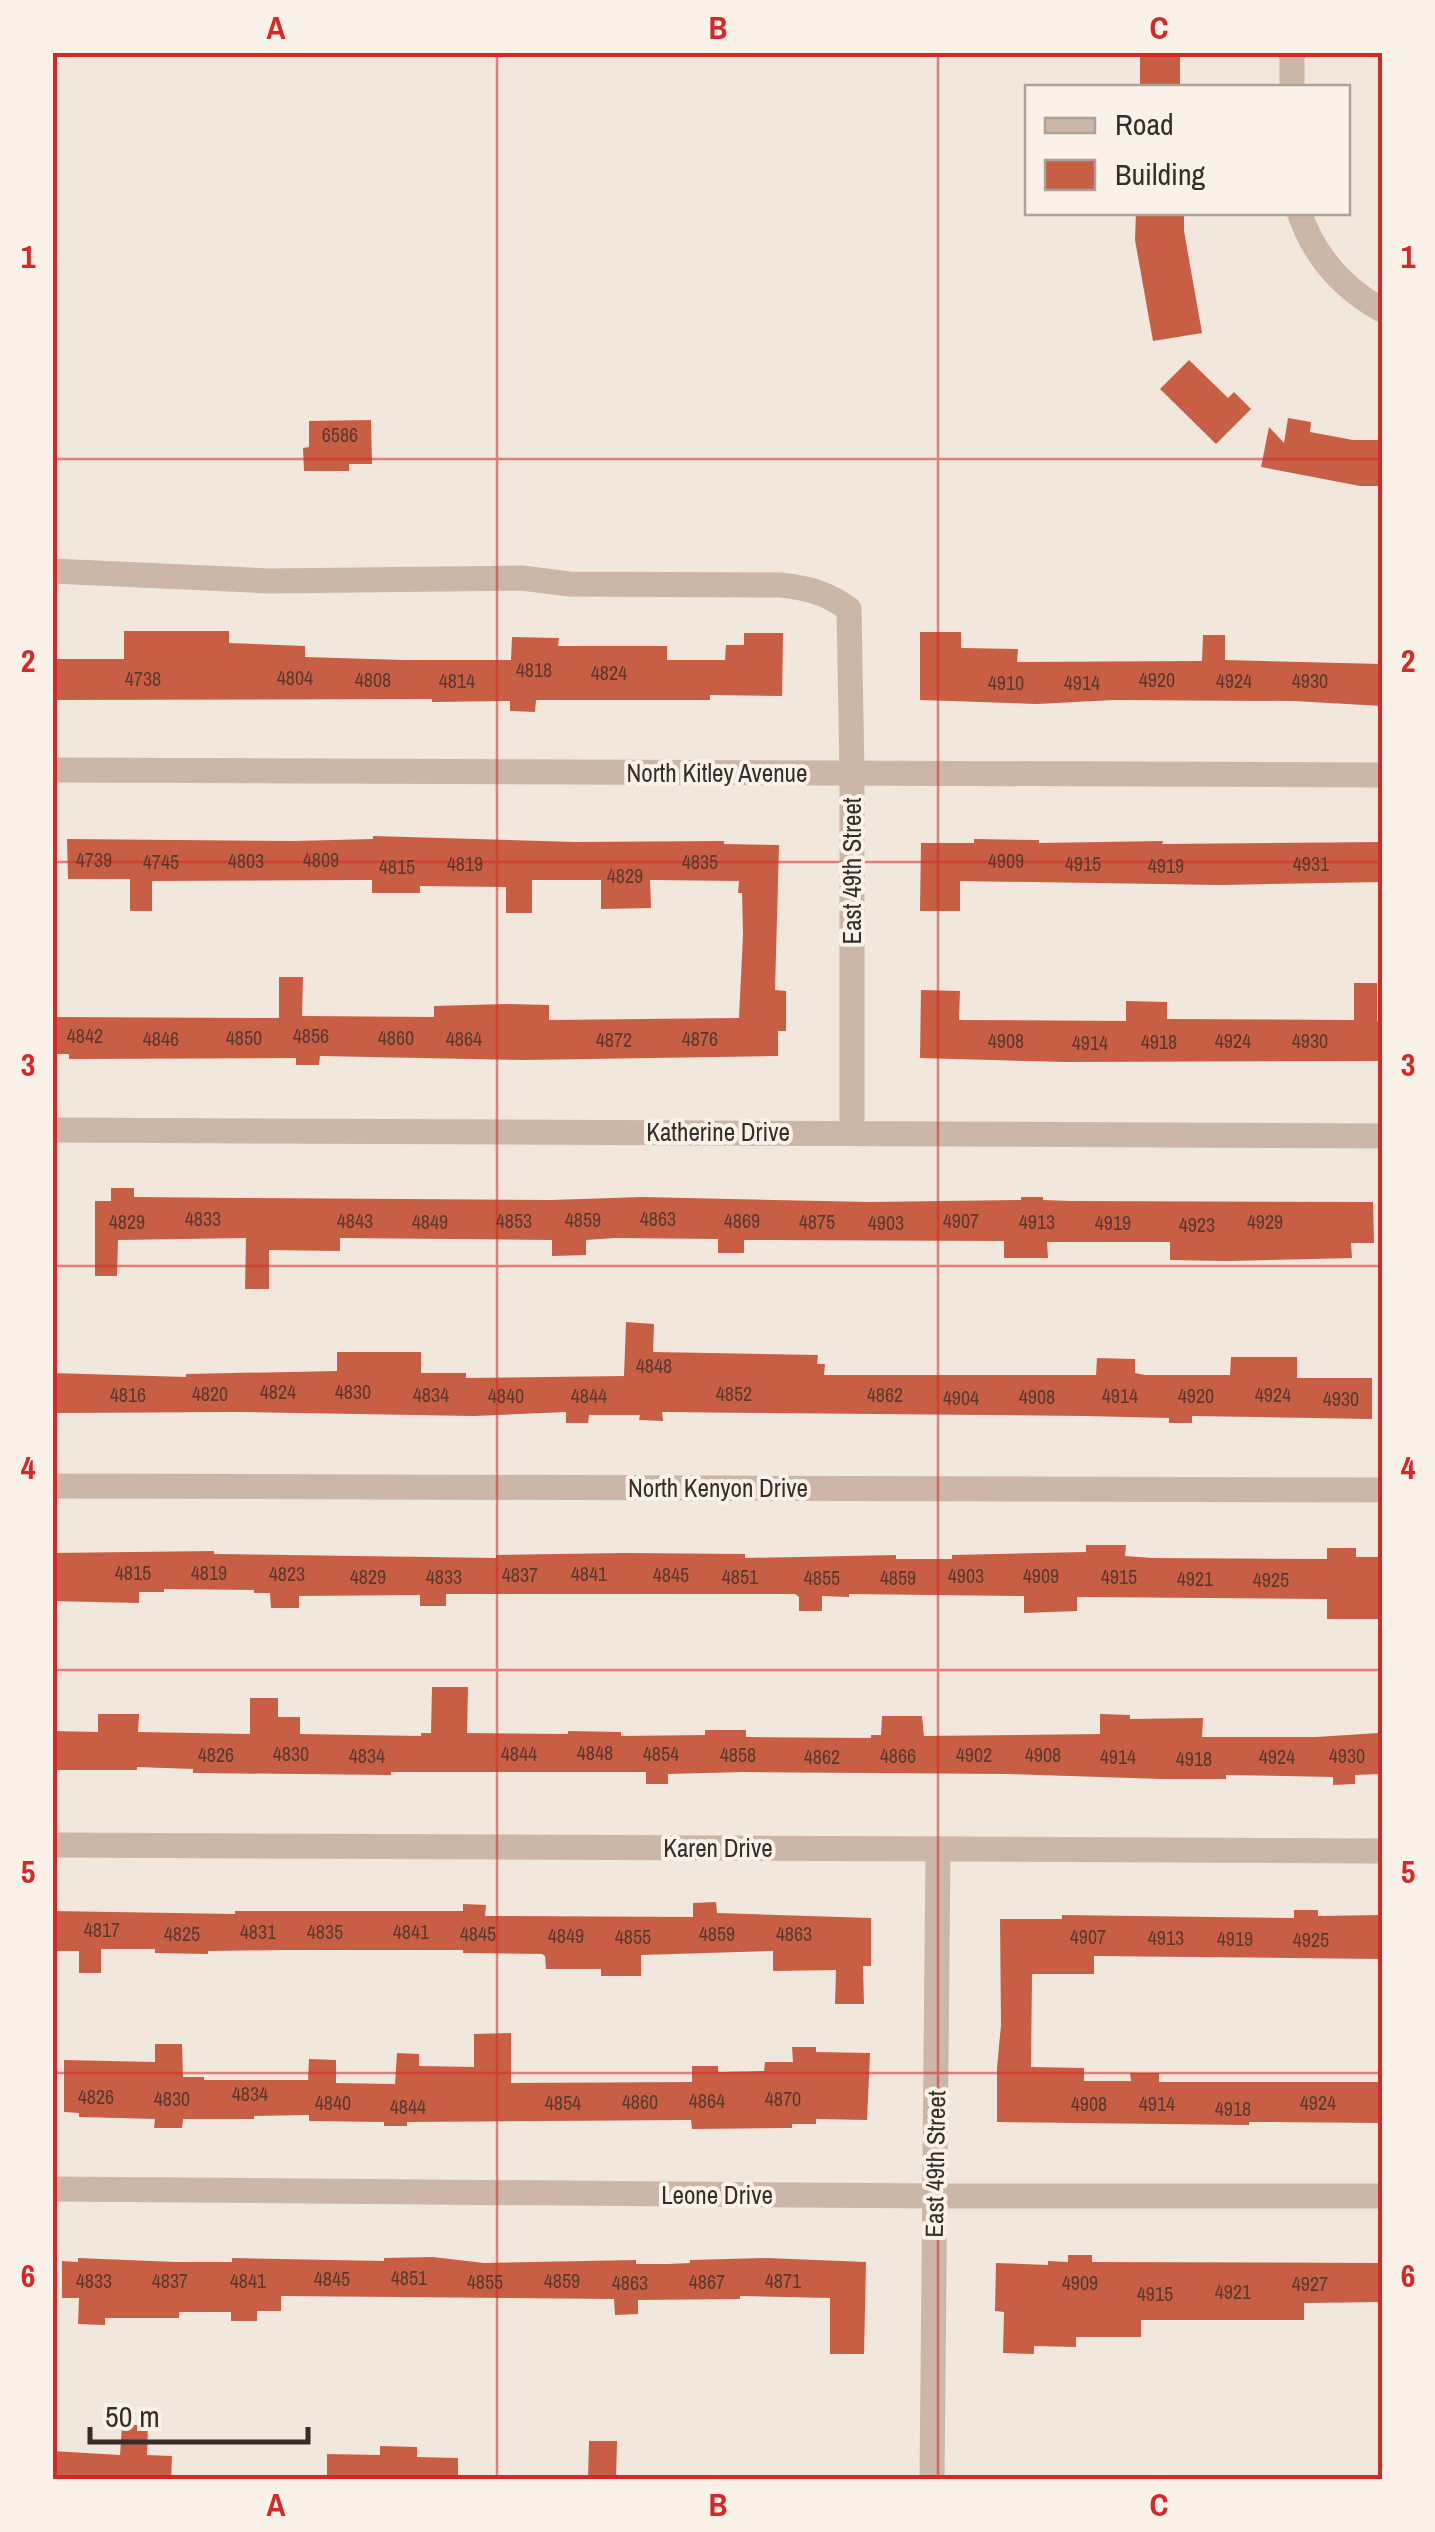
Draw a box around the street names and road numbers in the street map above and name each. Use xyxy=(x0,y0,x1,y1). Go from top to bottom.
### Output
street label: North Kitley Avenue xyxy=(627,756,807,790)
street label: East 49th Street xyxy=(835,797,869,945)
street label: Katherine Drive xyxy=(646,1115,790,1149)
street label: North Kenyon Drive xyxy=(628,1471,808,1505)
street label: Karen Drive xyxy=(663,1831,773,1865)
street label: East 49th Street xyxy=(917,2090,953,2238)
street label: Leone Drive xyxy=(661,2178,773,2212)

